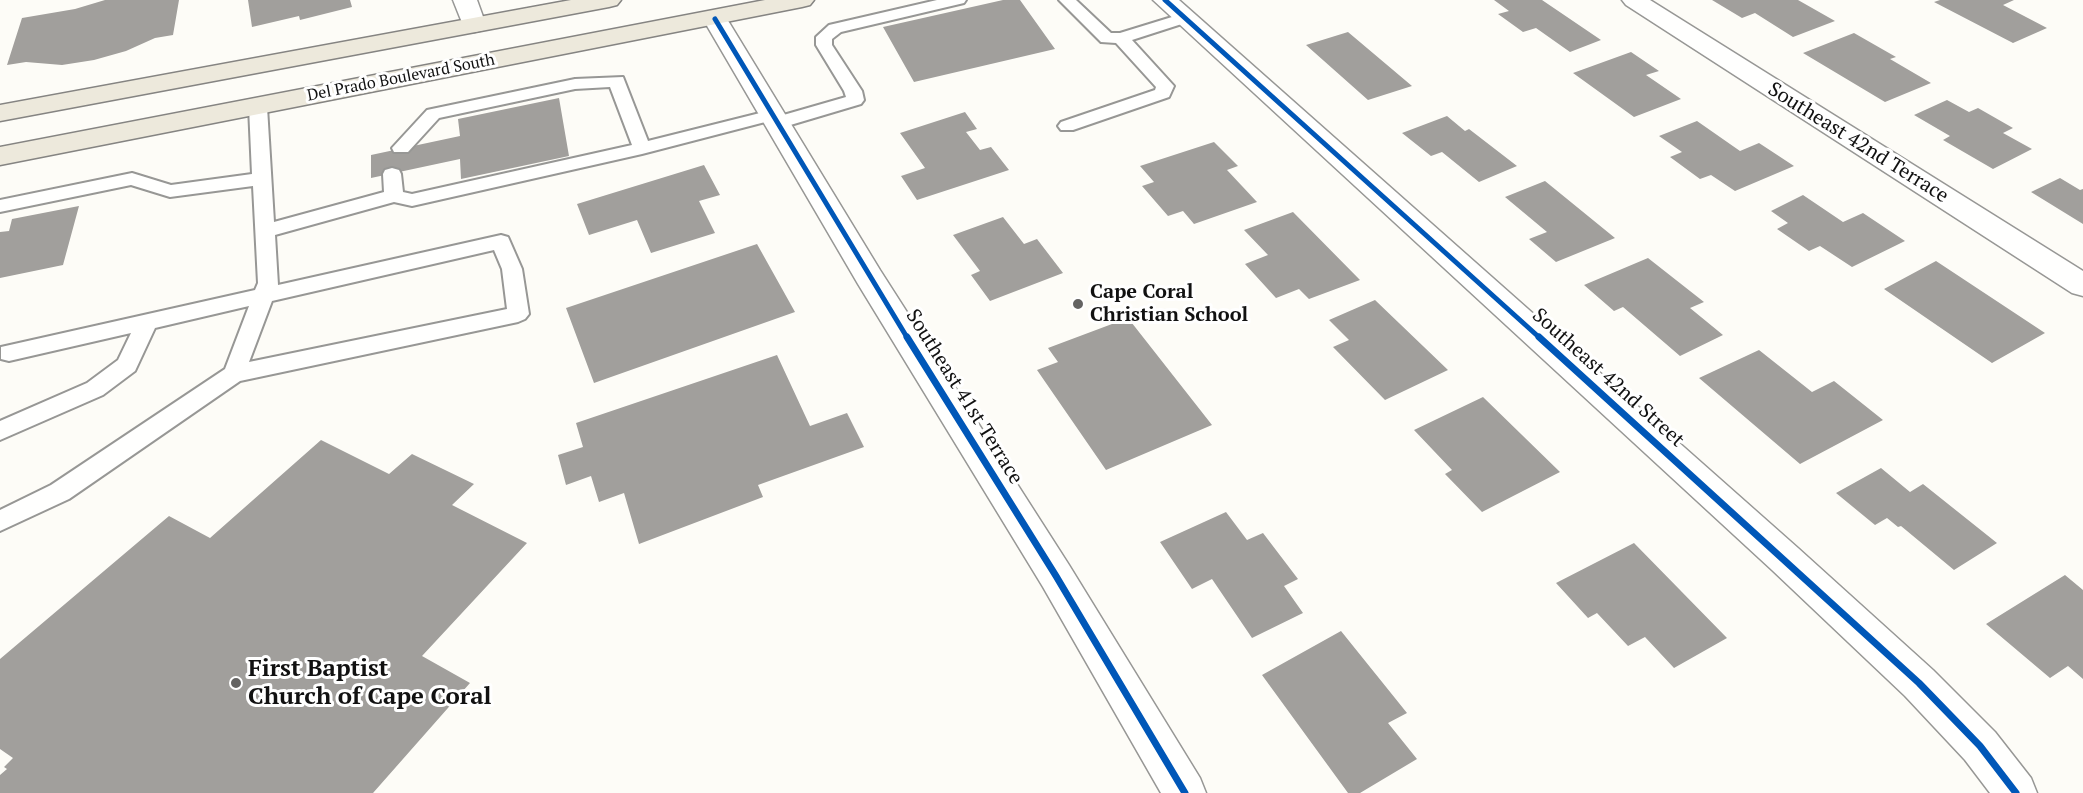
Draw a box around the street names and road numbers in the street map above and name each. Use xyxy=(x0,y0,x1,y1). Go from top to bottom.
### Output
street label: Del Prado Boulevard South xyxy=(305,50,497,106)
street label: Southeast 42nd Terrace xyxy=(1763,78,1953,208)
street label: Southeast 42nd Street xyxy=(1527,303,1689,453)
street label: Southeast 41st Terrace xyxy=(900,305,1028,489)

